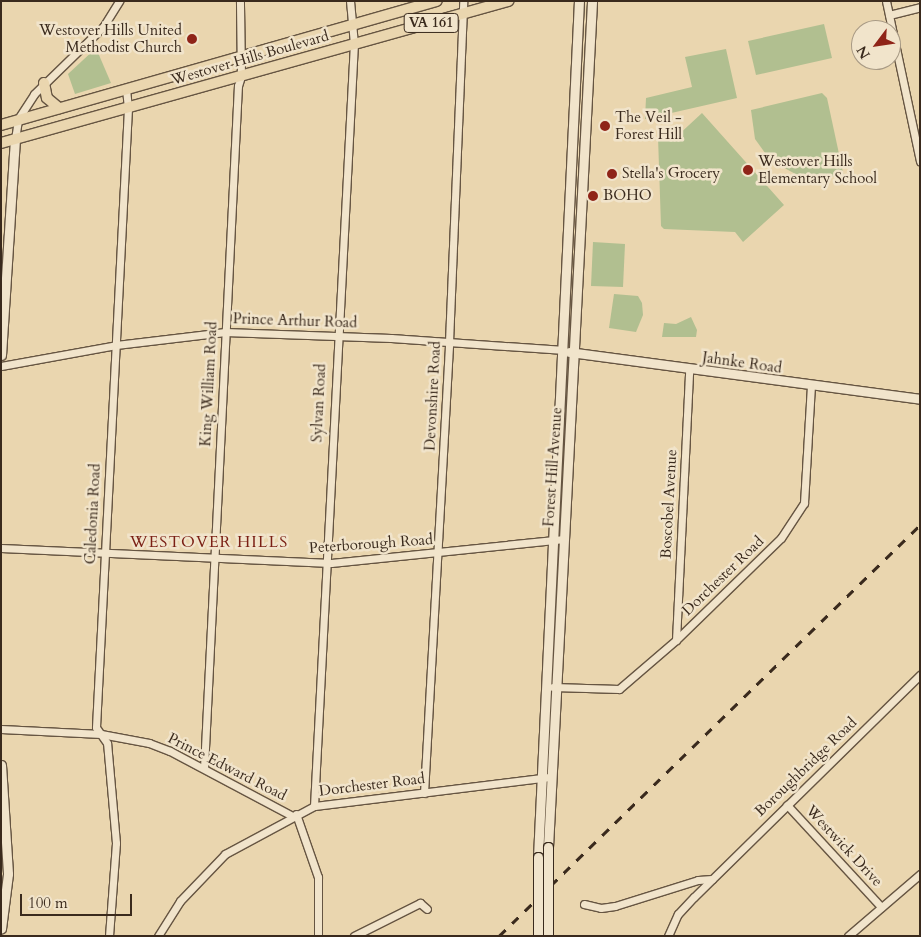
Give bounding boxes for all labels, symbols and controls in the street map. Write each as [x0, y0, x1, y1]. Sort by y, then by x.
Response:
road number: VA 161 [404, 12, 458, 34]
north arrow [851, 20, 901, 70]
place label: Westover Hills United Methodist Church [39, 21, 182, 56]
street label: Westover Hills Boulevard [169, 27, 331, 89]
marker: Westover Hills United Methodist Church [186, 33, 198, 45]
text: N [852, 42, 875, 63]
place label: The Veil - Forest Hill [615, 108, 682, 143]
marker: The Veil - Forest Hill [599, 120, 611, 132]
place label: Westover Hills Elementary School [758, 152, 877, 187]
marker: Westover Hills Elementary School [742, 164, 754, 176]
place label: Stella's Grocery [622, 165, 720, 183]
marker: Stella's Grocery [606, 168, 618, 180]
place label: BOHO [603, 187, 652, 205]
marker: BOHO [587, 190, 599, 202]
street label: Prince Arthur Road [232, 310, 358, 332]
street label: King William Road [197, 321, 221, 447]
street label: Devonshire Road [421, 341, 445, 451]
street label: Jahnke Road [701, 349, 783, 377]
street label: Sylvan Road [308, 363, 330, 443]
street label: Forest Hill Avenue [540, 407, 566, 527]
street label: Boscobel Avenue [657, 449, 681, 559]
street label: Caledonia Road [81, 463, 105, 565]
street label: Peterborough Road [308, 531, 434, 557]
district label: WESTOVER HILLS [128, 532, 290, 552]
street label: Dorchester Road [678, 532, 768, 620]
street label: Boroughbridge Road [751, 714, 861, 820]
street label: Prince Edward Road [165, 729, 289, 805]
street label: Dorchester Road [318, 770, 426, 800]
street label: Westwick Drive [802, 802, 886, 890]
scale bar [22, 884, 135, 916]
text: 100 m [28, 893, 68, 913]

